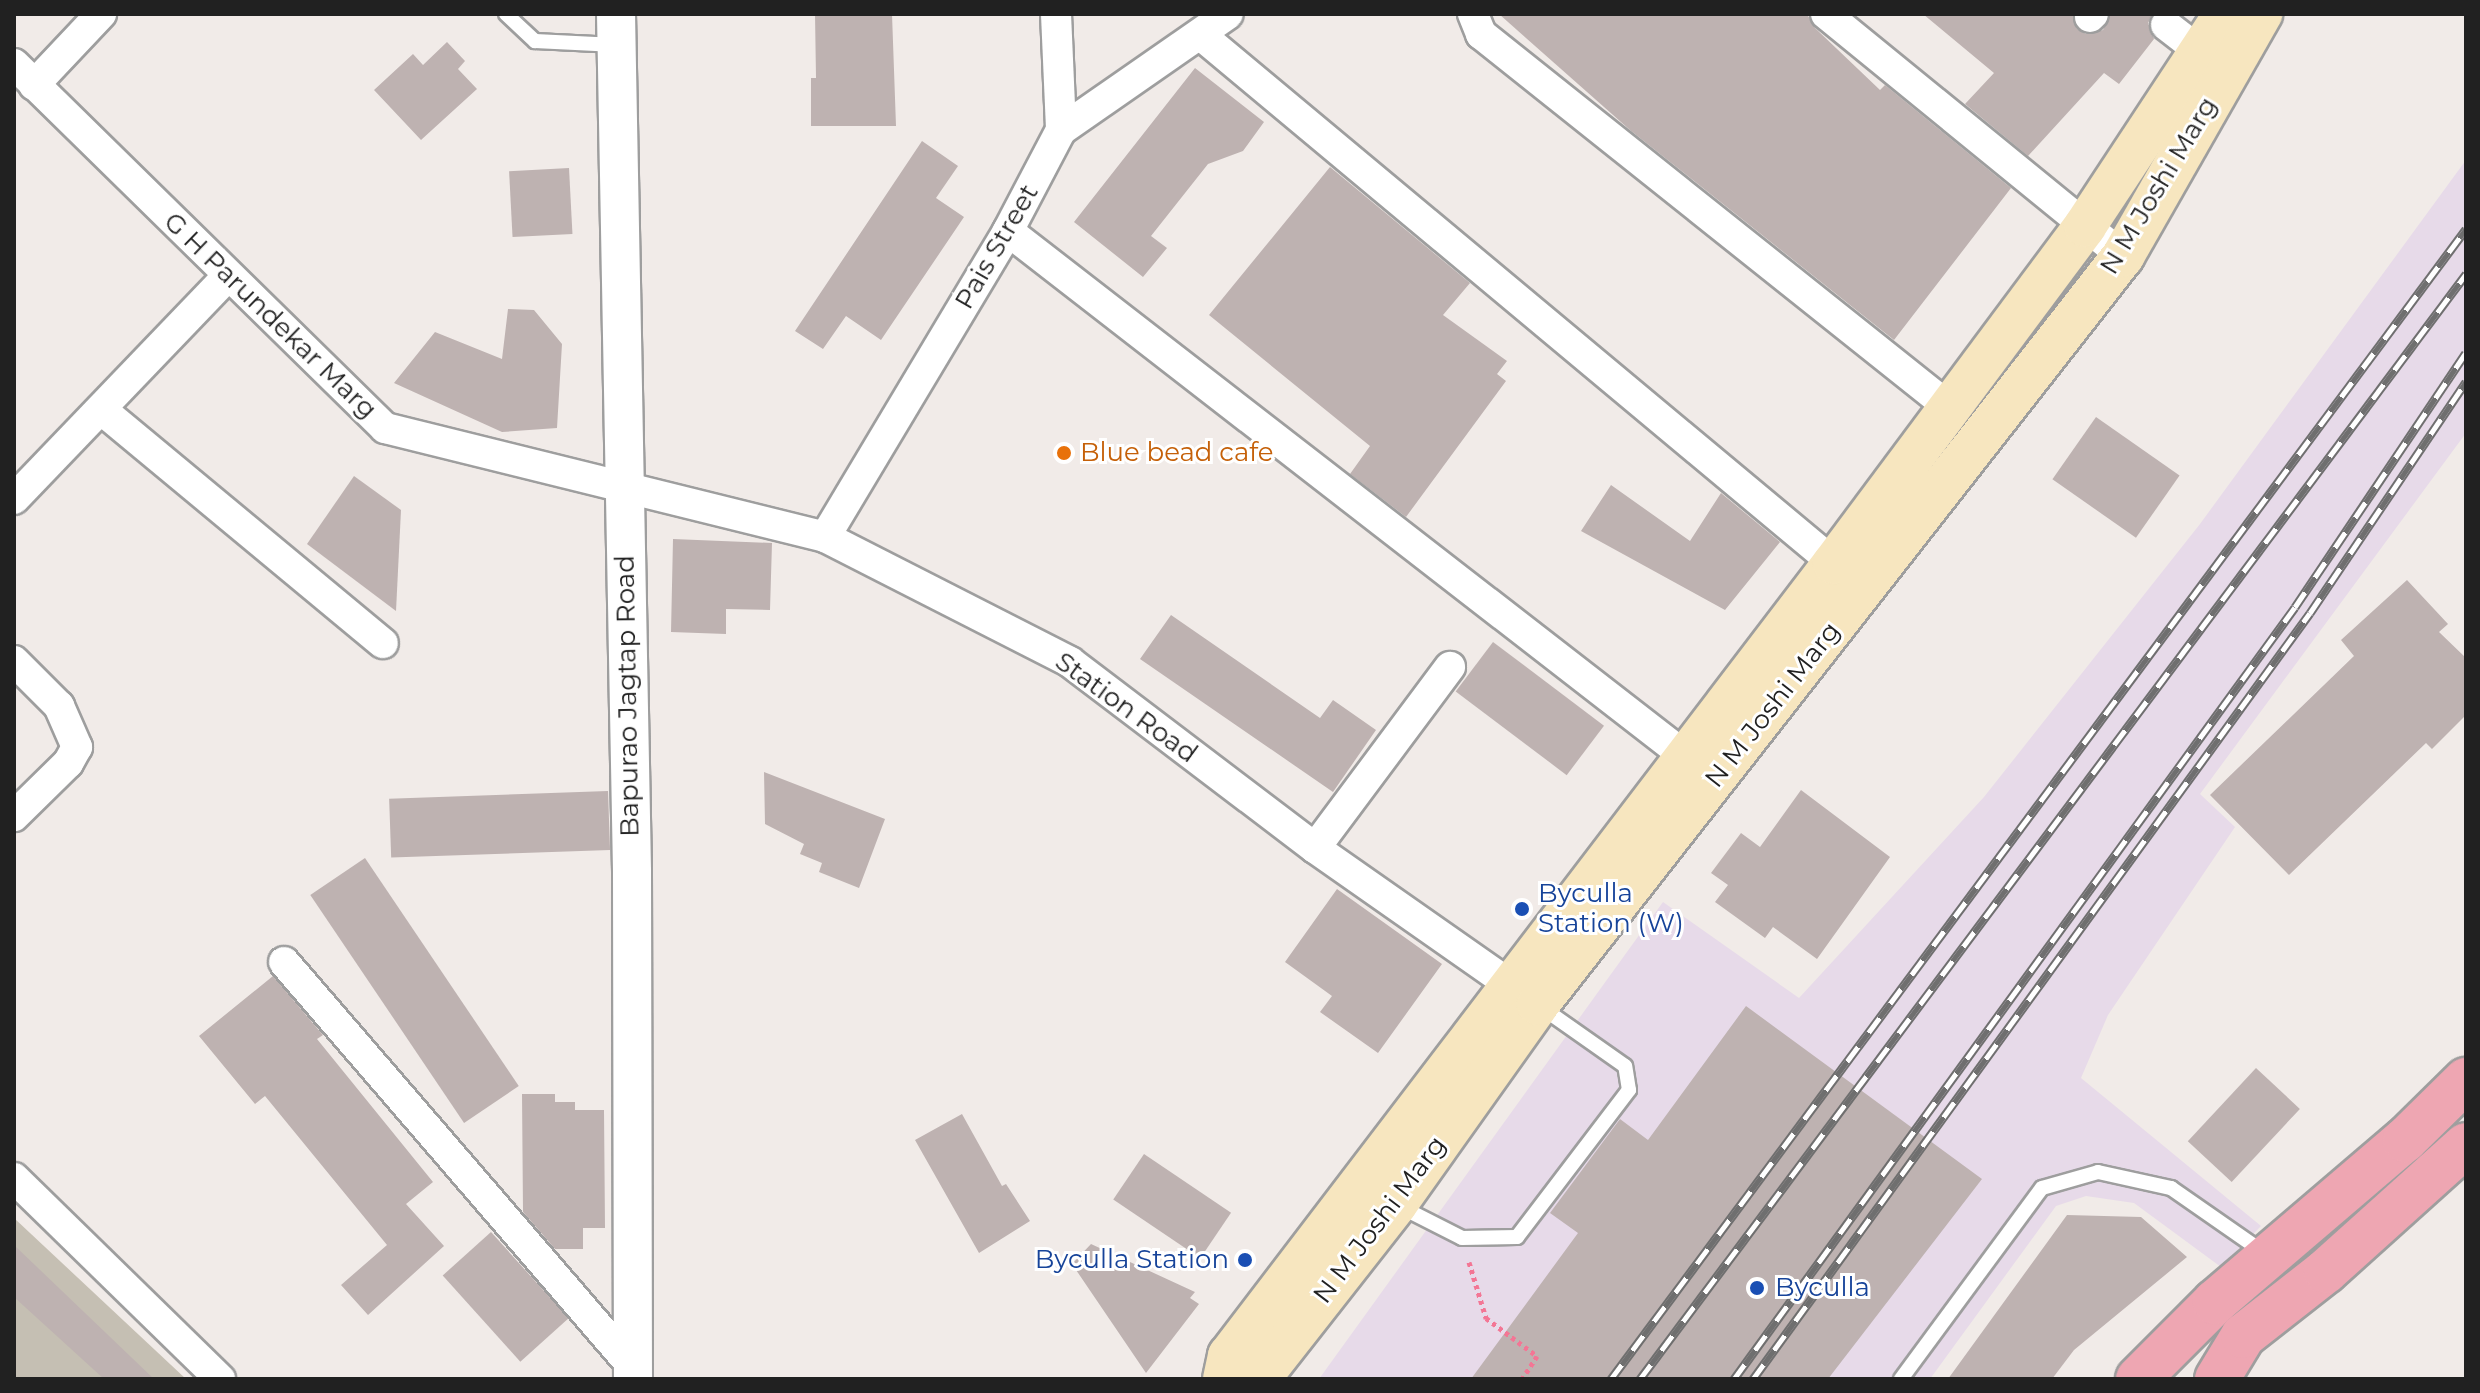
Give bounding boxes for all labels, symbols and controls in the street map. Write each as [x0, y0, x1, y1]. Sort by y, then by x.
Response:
street label: N M Joshi Marg [2094, 92, 2224, 280]
street label: Pais Street [949, 179, 1045, 315]
street label: G H Parundekar Marg [157, 206, 383, 426]
place label: Blue bead cafe [1080, 437, 1274, 469]
marker: Blue bead cafe [1055, 444, 1073, 462]
street label: Bapurao Jagtap Road [610, 555, 646, 837]
street label: N M Joshi Marg [1699, 616, 1847, 794]
street label: Station Road [1049, 646, 1203, 770]
place label: Byculla Station (W) [1538, 878, 1684, 940]
marker: Byculla Station (W) [1513, 900, 1531, 918]
street label: N M Joshi Marg [1307, 1130, 1453, 1310]
place label: Byculla Station [1035, 1244, 1229, 1276]
marker: Byculla Station [1236, 1251, 1254, 1269]
place label: Byculla [1775, 1272, 1870, 1304]
marker: Byculla [1746, 1277, 1768, 1299]

